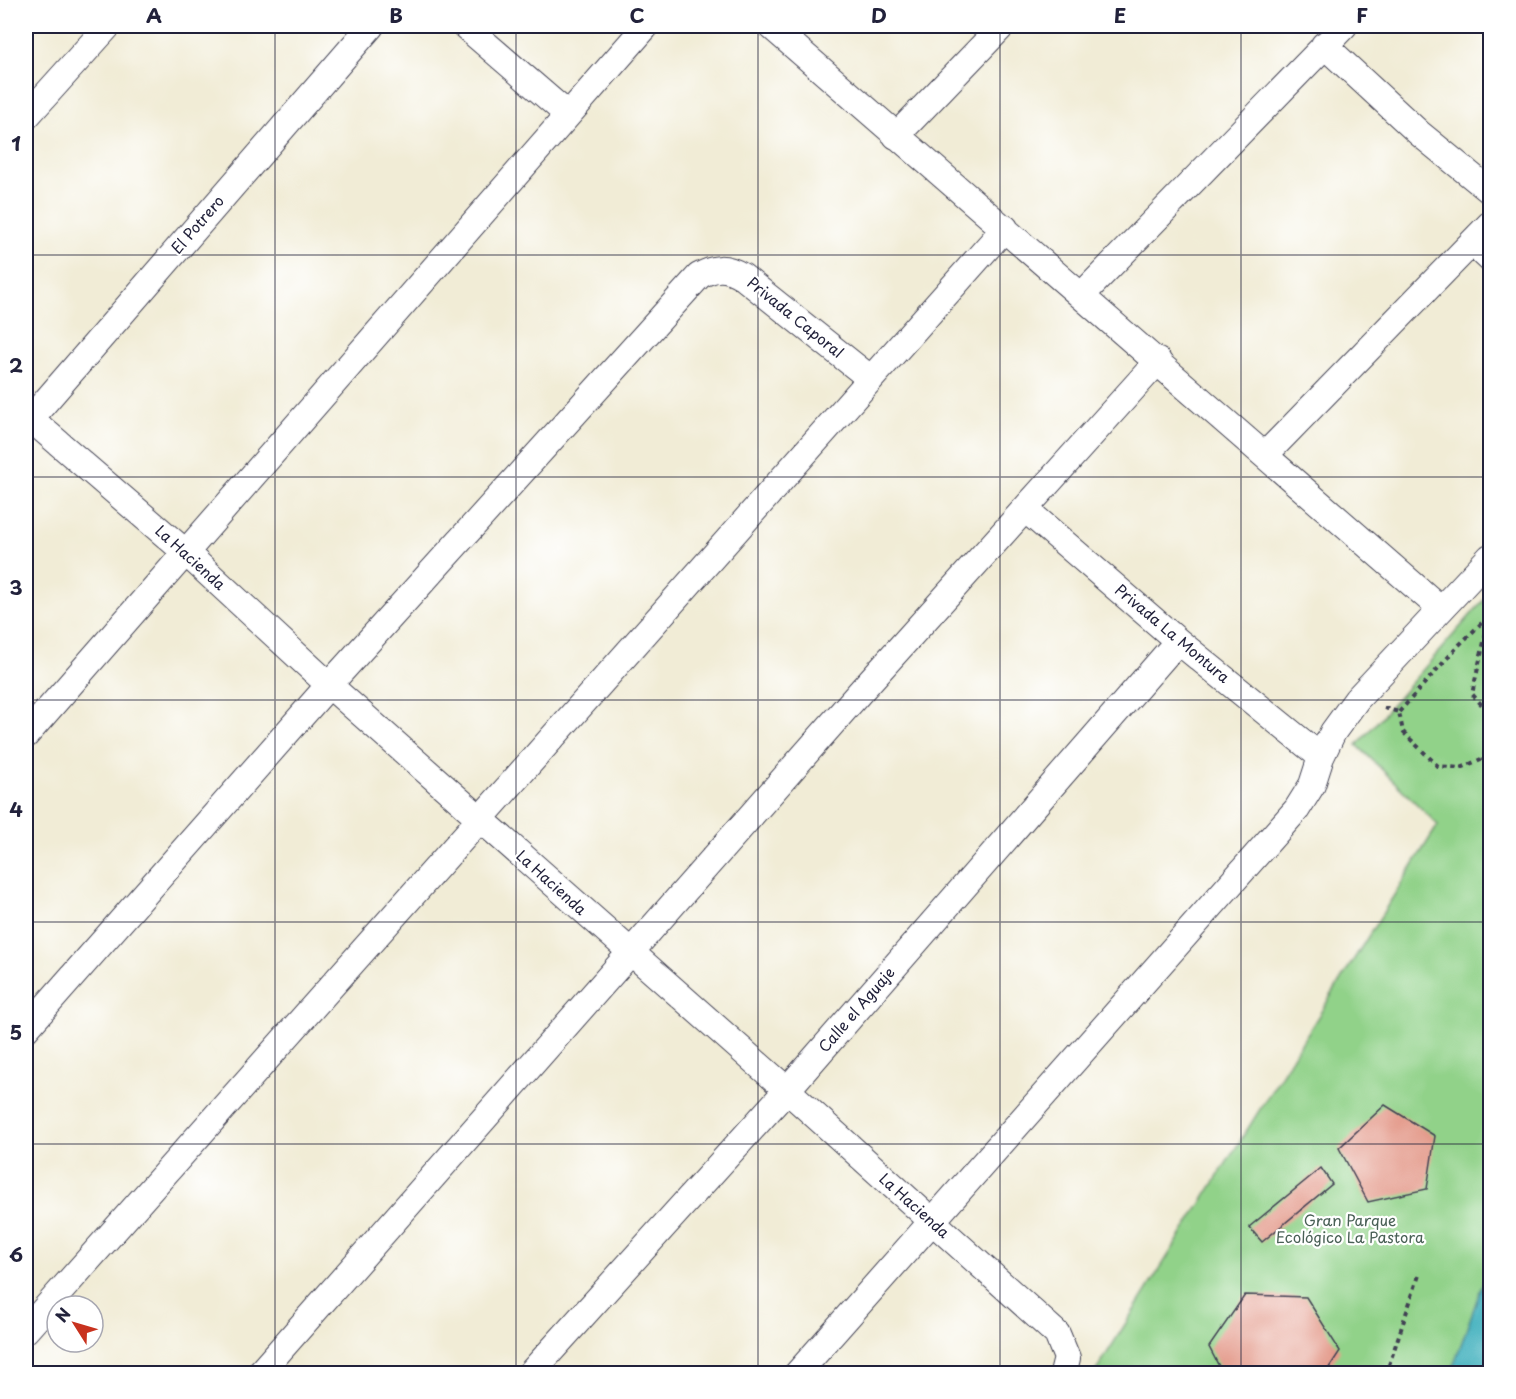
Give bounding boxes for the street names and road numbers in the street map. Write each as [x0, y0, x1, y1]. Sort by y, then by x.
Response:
street label: El Potrero [165, 190, 229, 258]
street label: Privada Caporal [743, 271, 849, 363]
street label: La Hacienda [151, 519, 232, 595]
street label: Privada La Montura [1111, 578, 1236, 688]
street label: La Hacienda [512, 844, 593, 920]
street label: Calle el Aguaje [812, 961, 900, 1057]
street label: La Hacienda [875, 1167, 956, 1243]

